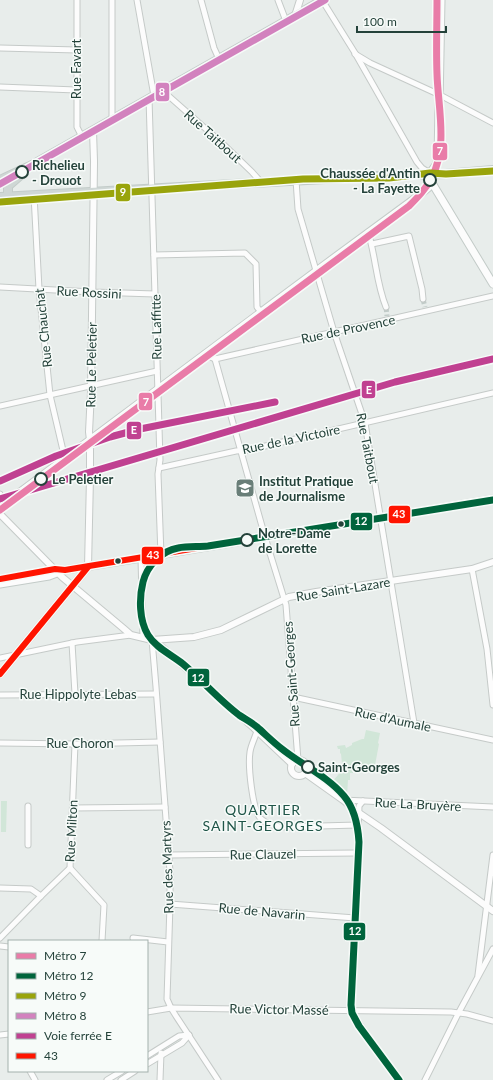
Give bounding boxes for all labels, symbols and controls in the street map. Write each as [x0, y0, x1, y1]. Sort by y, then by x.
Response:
scale bar [357, 8, 446, 34]
text: 100 m [363, 14, 397, 29]
street label: Rue Favart [68, 38, 84, 99]
line badge: 8 [155, 82, 170, 102]
text: 8 [159, 85, 165, 98]
street label: Rue Taitbout [181, 106, 245, 166]
line badge: 7 [432, 142, 448, 161]
text: 7 [437, 144, 443, 157]
place label: Richelieu - Drouot [32, 157, 85, 188]
marker: Richelieu - Drouot [15, 165, 29, 179]
place label: Chaussée d'Antin - La Fayette [320, 165, 420, 196]
marker: Chaussée d'Antin - La Fayette [423, 173, 437, 187]
line badge: 9 [115, 183, 131, 202]
text: 9 [120, 185, 126, 198]
street label: Rue Rossini [56, 282, 122, 302]
street label: Rue Chauchat [31, 287, 55, 368]
street label: Rue Laffitte [147, 294, 165, 360]
street label: Rue de Provence [300, 311, 397, 347]
street label: Rue Le Peletier [82, 322, 100, 408]
line badge: E [361, 380, 376, 399]
text: E [366, 383, 372, 396]
line badge: 7 [138, 392, 153, 411]
text: 7 [143, 395, 149, 408]
street label: Rue Taitbout [353, 411, 383, 485]
line badge: E [126, 421, 142, 440]
street label: Rue de la Victoire [241, 421, 342, 457]
text: E [131, 423, 137, 436]
place label: Le Peletier [52, 471, 114, 487]
marker: Le Peletier [34, 472, 48, 486]
place label: Institut Pratique de Journalisme [259, 473, 354, 504]
school or university icon: Institut Pratique de Journalisme [234, 477, 256, 499]
line badge: 43 [388, 505, 411, 524]
text: 43 [393, 507, 405, 520]
line badge: 12 [350, 512, 373, 531]
text: 12 [355, 514, 367, 527]
unlabelled marker [336, 519, 346, 529]
place label: Notre-Dame de Lorette [258, 525, 331, 556]
marker: Notre-Dame de Lorette [240, 533, 254, 547]
line badge: 43 [141, 546, 164, 565]
text: 43 [147, 548, 159, 561]
unlabelled marker [113, 556, 123, 566]
street label: Rue Saint-Lazare [295, 574, 391, 604]
street label: Rue Saint-Georges [279, 620, 303, 727]
line badge: 12 [187, 668, 210, 687]
text: 12 [192, 671, 204, 684]
street label: Rue Hippolyte Lebas [19, 686, 137, 702]
street label: Rue d'Aumale [353, 703, 433, 735]
street label: Rue Choron [46, 735, 114, 751]
place label: Saint-Georges [318, 759, 400, 775]
marker: Saint-Georges [301, 760, 315, 774]
street label: Rue La Bruyère [374, 794, 462, 814]
street label: Rue Milton [61, 799, 81, 863]
district label: QUARTIER SAINT-GEORGES [203, 801, 324, 834]
street label: Rue des Martyrs [157, 820, 177, 914]
street label: Rue Clauzel [230, 845, 296, 863]
street label: Rue de Navarin [218, 899, 306, 923]
line badge: 12 [343, 922, 366, 941]
text: 12 [349, 924, 361, 937]
legend [8, 940, 148, 1072]
text: Métro 7 [44, 948, 87, 963]
text: Métro 12 [44, 968, 94, 983]
text: Métro 9 [44, 988, 87, 1003]
street label: Rue Victor Massé [229, 1000, 329, 1018]
text: Métro 8 [44, 1008, 87, 1023]
text: Voie ferrée E [44, 1028, 112, 1043]
text: 43 [44, 1048, 58, 1063]

